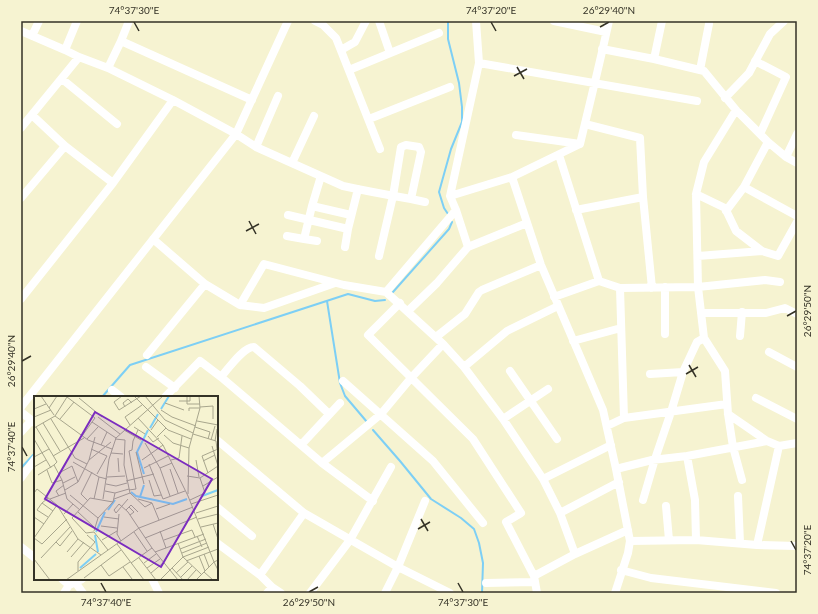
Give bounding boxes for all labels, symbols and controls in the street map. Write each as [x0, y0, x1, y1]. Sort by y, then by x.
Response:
text: 74°37'30"E [109, 4, 159, 16]
text: 74°37'20"E [466, 4, 516, 16]
text: 26°29'40"N [583, 4, 635, 16]
text: 26°29'50"N [801, 285, 813, 337]
text: 26°29'40"N [5, 335, 17, 387]
inset map [34, 396, 218, 580]
text: 74°37'40"E [5, 422, 17, 472]
text: 74°37'20"E [801, 525, 813, 575]
text: 74°37'40"E [81, 596, 131, 608]
text: 26°29'50"N [283, 596, 335, 608]
text: 74°37'30"E [438, 596, 488, 608]

